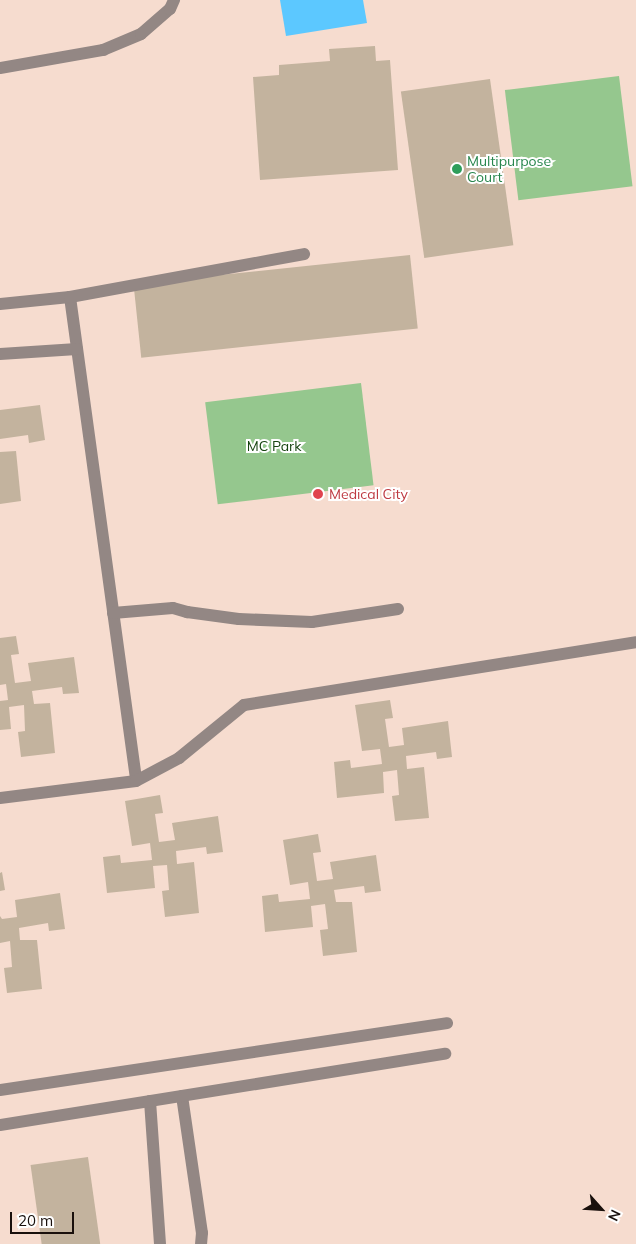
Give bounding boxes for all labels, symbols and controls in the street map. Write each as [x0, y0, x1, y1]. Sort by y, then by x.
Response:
place label: Multipurpose Court [467, 153, 551, 186]
marker: Multipurpose Court [451, 163, 463, 175]
park label: MC Park [247, 438, 301, 454]
place label: Medical City [329, 486, 408, 502]
marker: Medical City [311, 487, 325, 501]
north arrow [576, 1184, 626, 1234]
scale bar [12, 1202, 76, 1234]
text: N [604, 1207, 625, 1224]
text: 20 m [18, 1211, 53, 1230]

